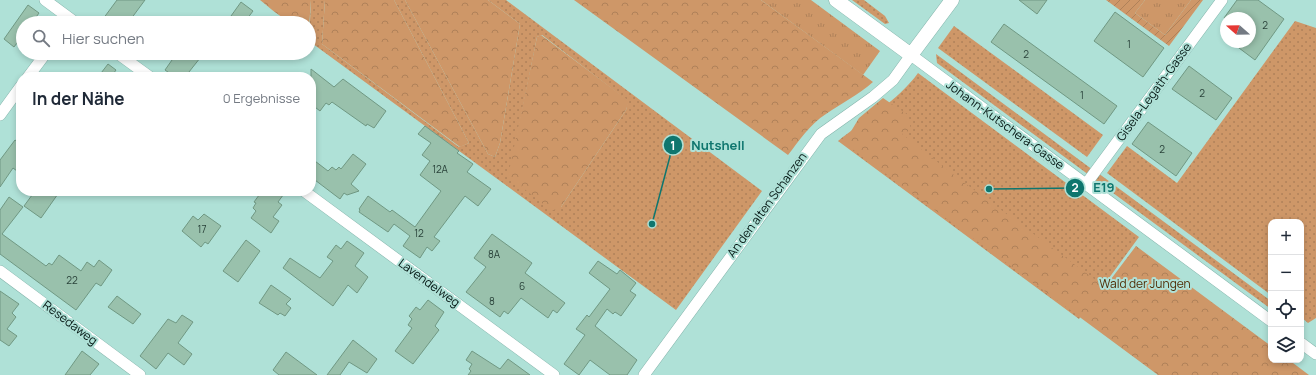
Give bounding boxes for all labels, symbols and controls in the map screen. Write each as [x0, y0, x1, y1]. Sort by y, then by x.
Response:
north arrow [1220, 12, 1256, 48]
search box [16, 16, 316, 60]
house number: 2 [1262, 18, 1268, 32]
icon: search [30, 27, 52, 49]
text: Hier suchen [62, 28, 144, 49]
house number: 1 [1127, 37, 1131, 51]
street label: Gisela-Legath-Gasse [1112, 39, 1195, 144]
house number: 2 [1023, 47, 1029, 61]
street label: Johann-Kutschera-Gasse [943, 76, 1068, 173]
house number: 2 [1199, 86, 1205, 100]
text: In der Nähe [32, 87, 125, 110]
house number: 1 [1080, 88, 1084, 102]
text: 0 Ergebnisse [223, 89, 300, 107]
callout: Nutshell [663, 133, 752, 158]
text: Nutshell [691, 136, 745, 154]
text: 1 [670, 137, 676, 154]
house number: 2 [1159, 142, 1165, 156]
street label: An den alten Schanzen [723, 149, 810, 261]
house number: 12A [432, 162, 449, 176]
callout: E19 [1065, 175, 1123, 200]
text: E19 [1093, 178, 1115, 196]
text: 2 [1071, 179, 1079, 196]
map controls [1268, 219, 1304, 363]
button: + [1268, 219, 1304, 255]
house number: 17 [198, 222, 206, 236]
house number: 12 [414, 226, 424, 240]
house number: 8A [488, 247, 501, 261]
street label: Lavendelweg [395, 254, 464, 311]
button: − [1268, 255, 1304, 291]
house number: 22 [66, 273, 78, 287]
park label: Wald der Jungen [1099, 275, 1191, 292]
house number: 6 [519, 279, 525, 293]
button: locate [1268, 291, 1304, 327]
house number: 8 [489, 294, 495, 308]
street label: Resedaweg [39, 296, 101, 349]
button: layers [1268, 327, 1304, 363]

